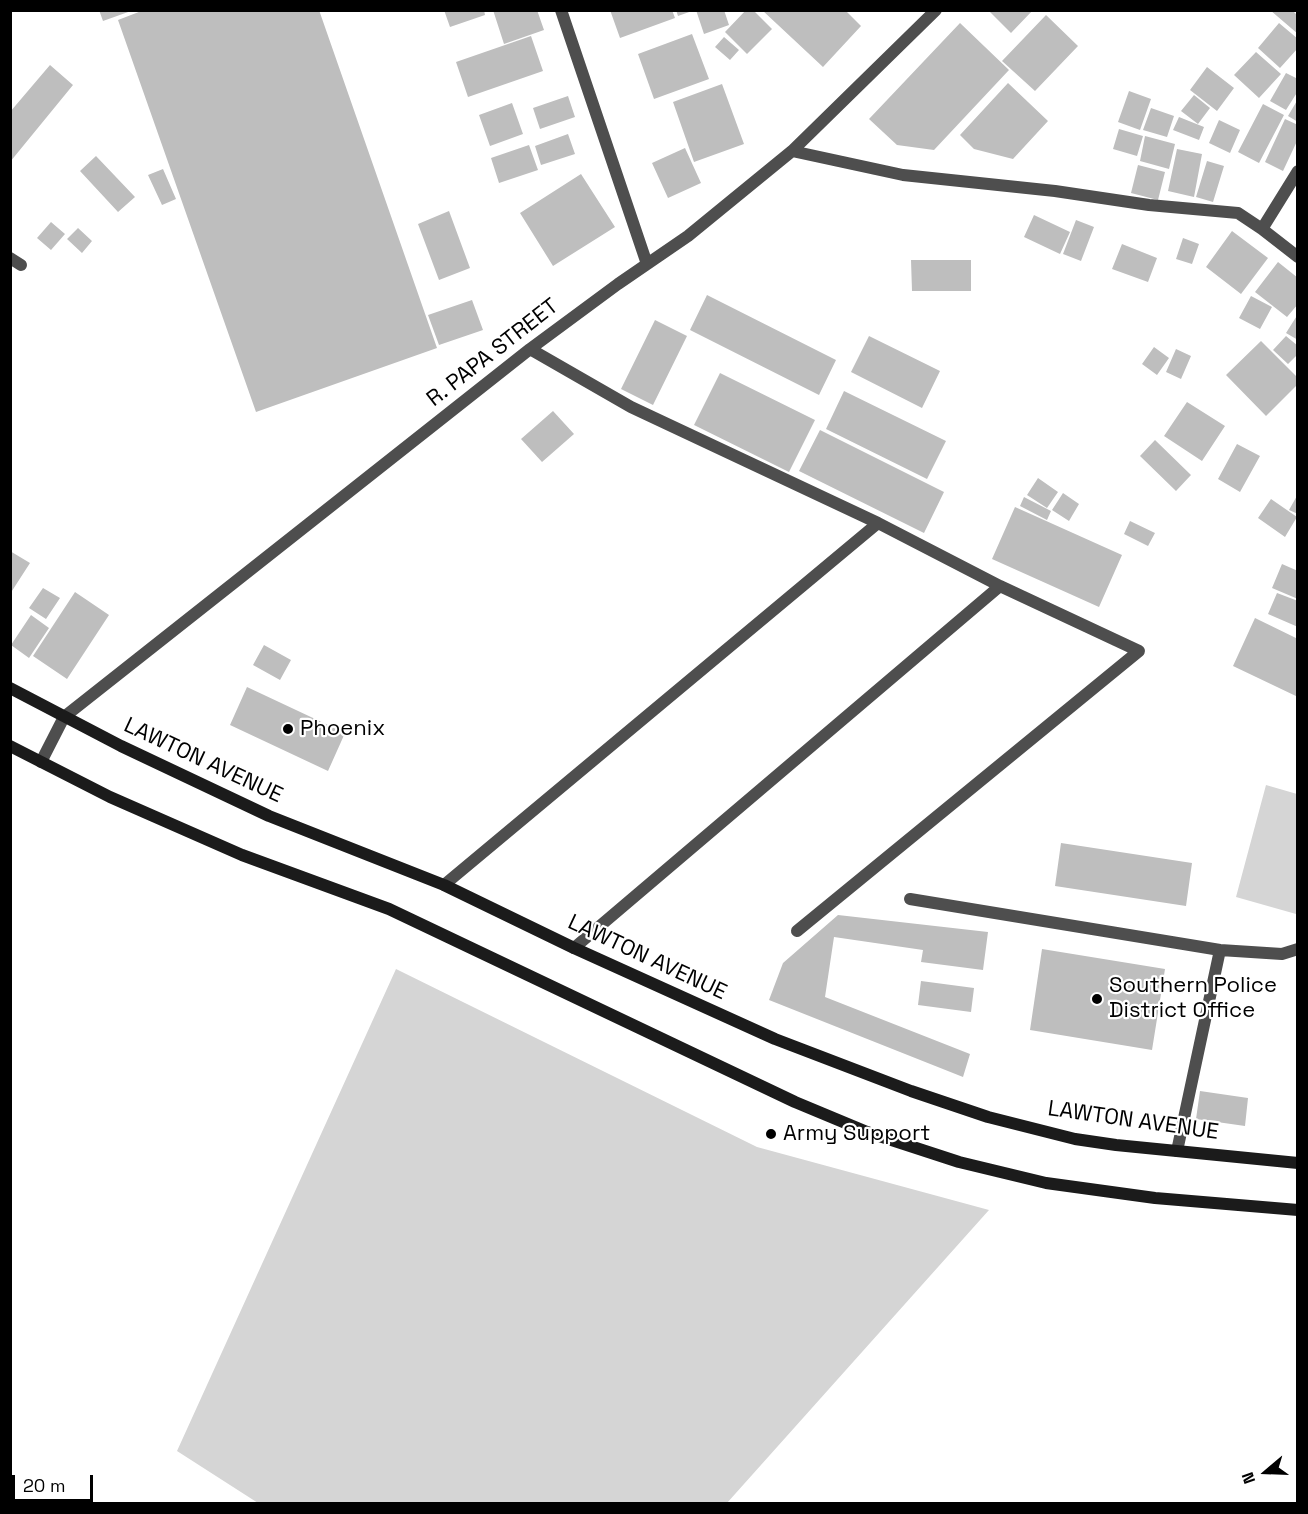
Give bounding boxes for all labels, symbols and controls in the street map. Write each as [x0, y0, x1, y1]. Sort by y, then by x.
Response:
street label: R. PAPA STREET [422, 293, 564, 413]
street label: LAWTON AVENUE [119, 713, 287, 809]
place label: Phoenix [300, 716, 385, 742]
marker: Phoenix [281, 722, 295, 736]
street label: LAWTON AVENUE [563, 910, 731, 1006]
place label: Southern Police District Office [1109, 973, 1277, 1024]
marker: Southern Police District Office [1090, 992, 1104, 1006]
street label: LAWTON AVENUE [1046, 1096, 1220, 1146]
place label: Army Support [783, 1121, 930, 1147]
marker: Army Support [764, 1127, 778, 1141]
north arrow [1236, 1442, 1296, 1502]
scale bar [15, 1463, 96, 1501]
text: N [1237, 1470, 1260, 1487]
text: 20 m [23, 1474, 66, 1497]

